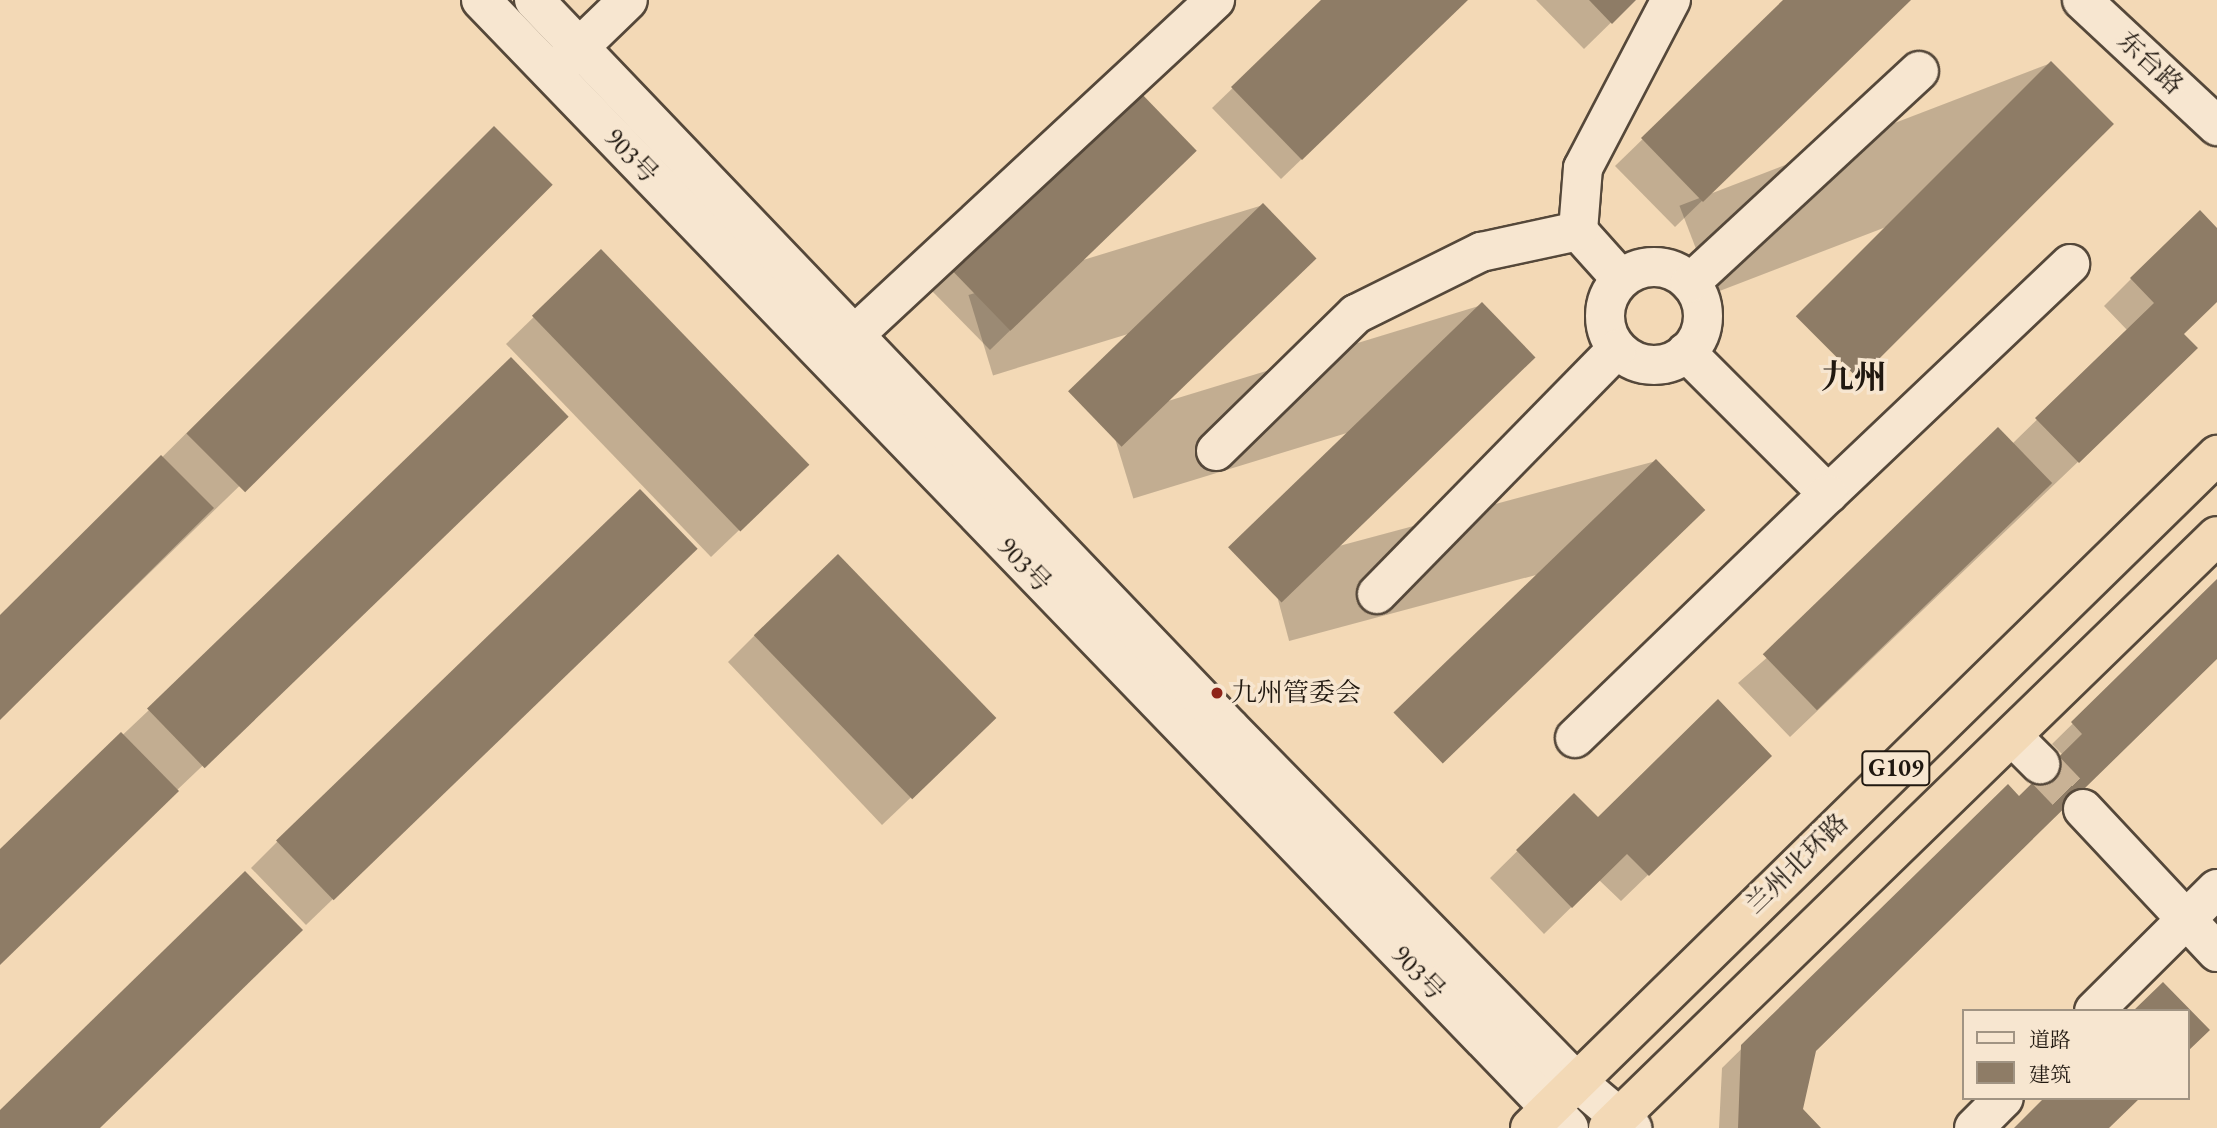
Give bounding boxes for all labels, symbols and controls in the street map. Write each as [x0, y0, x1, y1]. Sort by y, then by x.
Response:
street label: 东台路 [2111, 25, 2189, 101]
street label: 903号 [598, 122, 664, 190]
district label: 九州 [1821, 357, 1887, 397]
street label: 903号 [991, 531, 1057, 599]
place label: 九州管委会 [1231, 677, 1361, 709]
marker: 九州管委会 [1209, 685, 1225, 701]
road number: G109 [1861, 748, 1931, 788]
street label: 兰州北环路 [1739, 808, 1855, 920]
street label: 903号 [1385, 939, 1451, 1007]
legend [1962, 1009, 2189, 1100]
text: 道路 [2029, 1026, 2071, 1053]
text: 建筑 [2029, 1061, 2071, 1088]

